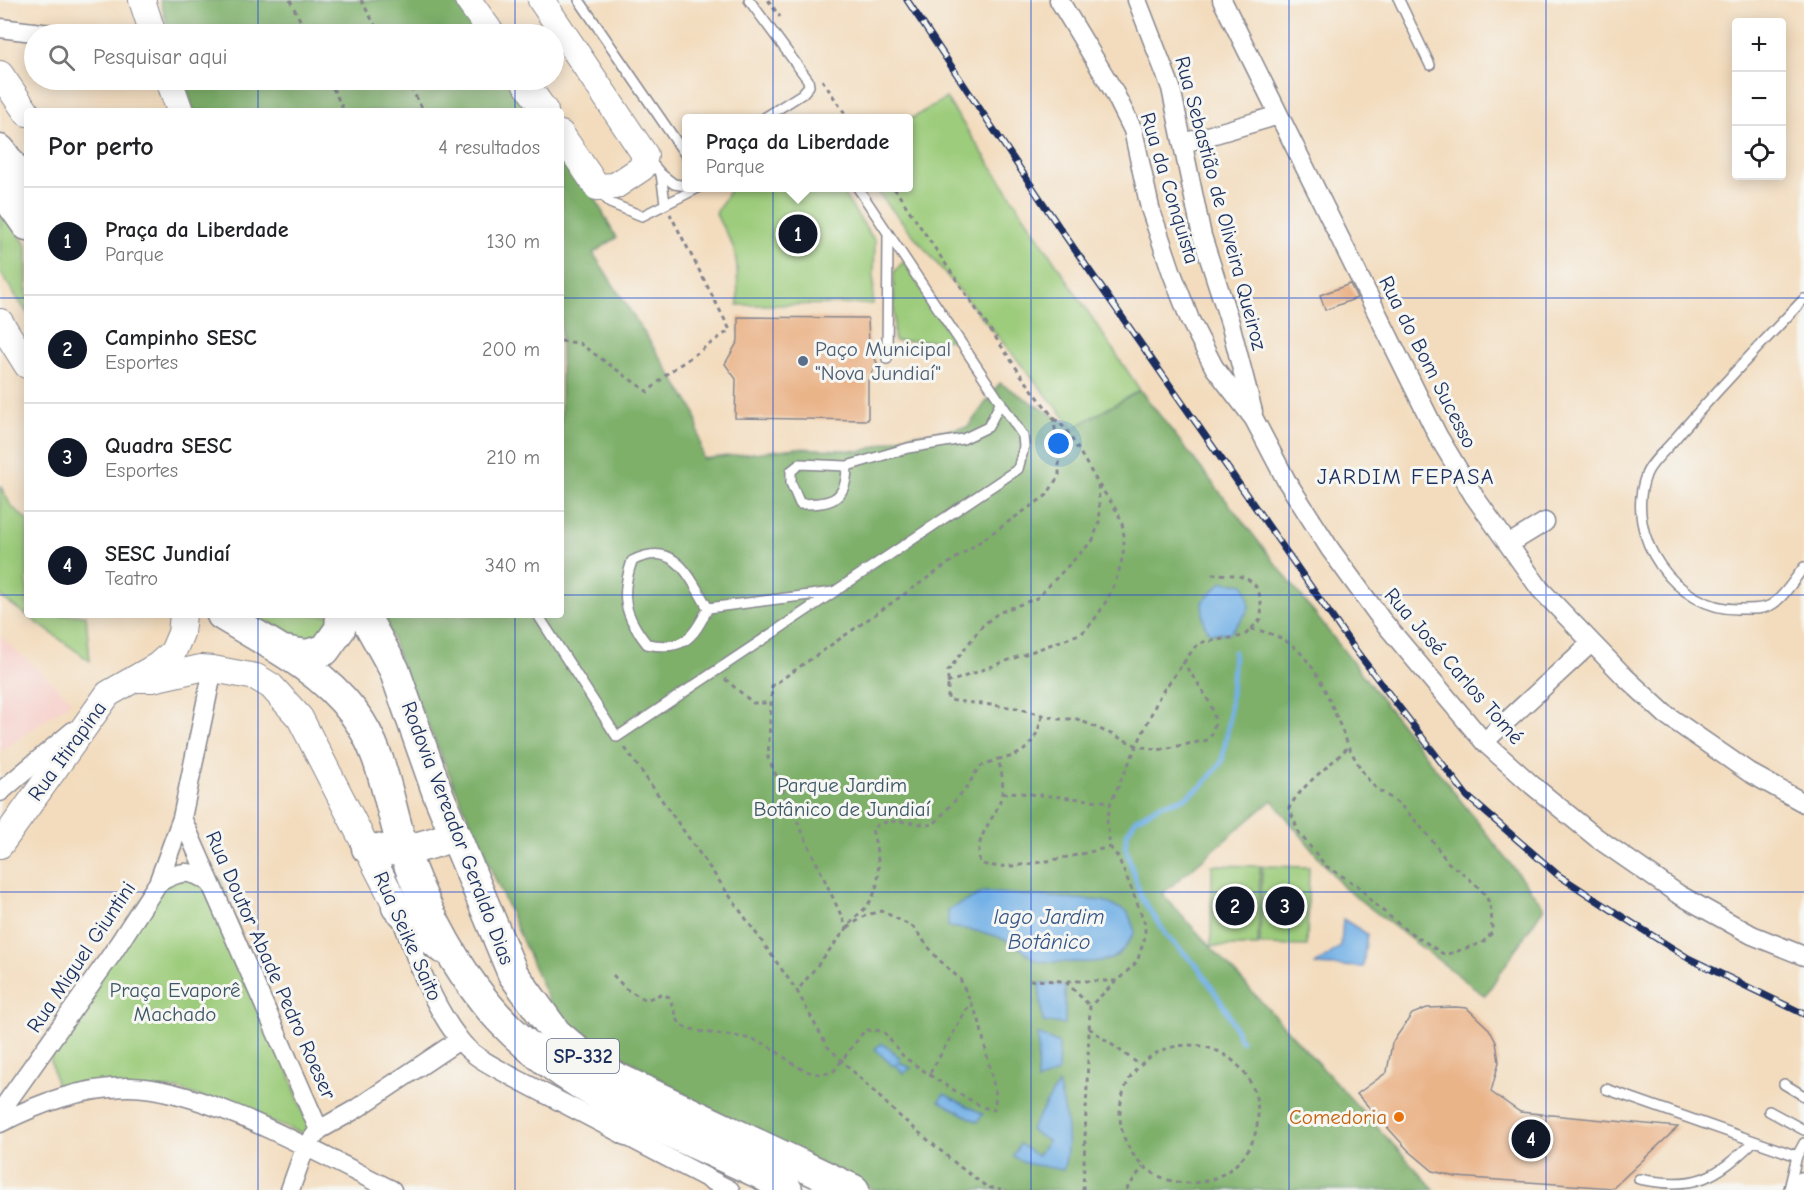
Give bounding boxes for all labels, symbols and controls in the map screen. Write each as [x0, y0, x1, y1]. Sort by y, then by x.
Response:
map controls [1732, 18, 1786, 180]
button: + [1732, 18, 1786, 72]
search box [24, 24, 564, 90]
icon: search [45, 41, 78, 74]
text: Pesquisar aqui [93, 44, 228, 70]
street label: Rua Sebastião de Oliveira Queiroz [1170, 53, 1272, 353]
button: − [1732, 72, 1786, 126]
street label: Rua da Conquista [1136, 109, 1204, 267]
popup [682, 114, 913, 192]
button: locate [1732, 126, 1786, 180]
text: Praça da Liberdade [706, 129, 889, 155]
text: Por perto [48, 132, 154, 162]
text: 4 resultados [438, 136, 540, 159]
text: Parque [706, 155, 765, 178]
pin: 1 [778, 212, 818, 256]
text: Praça da Liberdade [105, 217, 289, 243]
text: 1 [64, 230, 71, 253]
text: 130 m [487, 230, 540, 253]
text: Parque [105, 243, 164, 266]
street label: Rua do Bom Sucesso [1374, 272, 1482, 452]
text: Campinho SESC [105, 325, 257, 351]
place label: Paço Municipal "Nova Jundiaí" [815, 337, 951, 385]
text: 2 [63, 338, 72, 361]
text: 200 m [482, 338, 540, 361]
text: Esportes [105, 351, 178, 374]
marker: Paço Municipal "Nova Jundiaí" [796, 354, 810, 368]
your location [1044, 429, 1073, 458]
text: Quadra SESC [105, 433, 232, 459]
text: 3 [63, 446, 72, 469]
text: 210 m [486, 446, 540, 469]
text: Esportes [105, 459, 178, 482]
district label: JARDIM FEPASA [1317, 464, 1495, 490]
text: SESC Jundiaí [105, 541, 230, 567]
text: 4 [63, 554, 72, 577]
text: 340 m [485, 554, 540, 577]
text: Teatro [105, 567, 158, 590]
street label: Rua José Carlos Tomé [1380, 583, 1528, 749]
street label: Rua Itirapina [23, 697, 111, 805]
street label: Rodovia Vereador Geraldo Dias [397, 698, 519, 968]
park label: Parque Jardim Botânico de Jundiaí [754, 773, 931, 821]
street label: Rua Doutor Abade Pedro Roeser [201, 827, 341, 1103]
street label: Rua Seike Saito [369, 868, 447, 1004]
street label: Rua Miguel Giuntini [22, 877, 140, 1037]
pin: 2 [1216, 884, 1254, 928]
pin: 3 [1266, 884, 1304, 928]
water label: lago Jardim Botânico [994, 904, 1104, 955]
park label: Praça Evaporê Machado [110, 978, 240, 1026]
road number: SP-332 [547, 1039, 619, 1073]
place label: Comedoria [1289, 1105, 1387, 1129]
marker: Comedoria [1392, 1110, 1406, 1124]
pin: 4 [1512, 1116, 1550, 1162]

